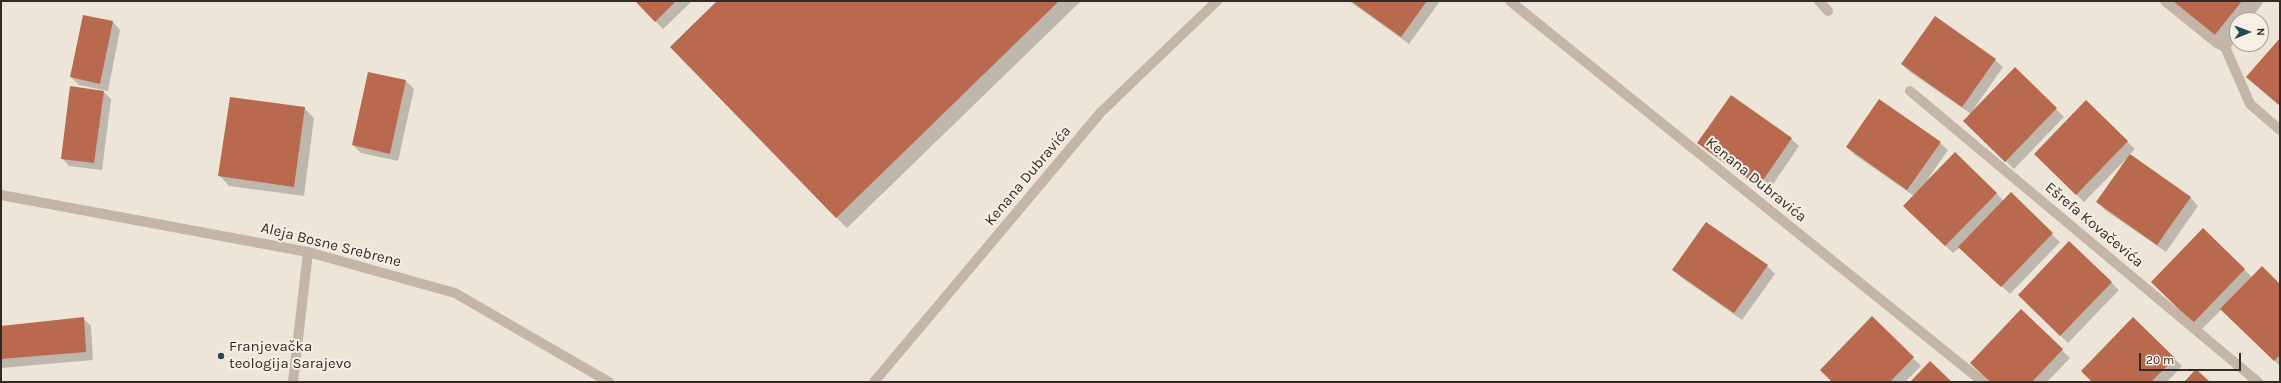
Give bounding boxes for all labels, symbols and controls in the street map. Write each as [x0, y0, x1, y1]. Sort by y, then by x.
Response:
north arrow [2229, 12, 2269, 52]
text: N [2254, 28, 2267, 36]
street label: Kenana Dubravića [981, 123, 1075, 229]
street label: Kenana Dubravića [1702, 134, 1810, 226]
street label: Ešrefa Kovačevića [2041, 179, 2147, 271]
street label: Aleja Bosne Srebrene [259, 219, 403, 271]
place label: Franjevačka teologija Sarajevo [229, 338, 352, 373]
scale bar [2141, 345, 2243, 371]
marker: Franjevačka teologija Sarajevo [216, 351, 226, 361]
text: 20 m [2146, 353, 2174, 367]

